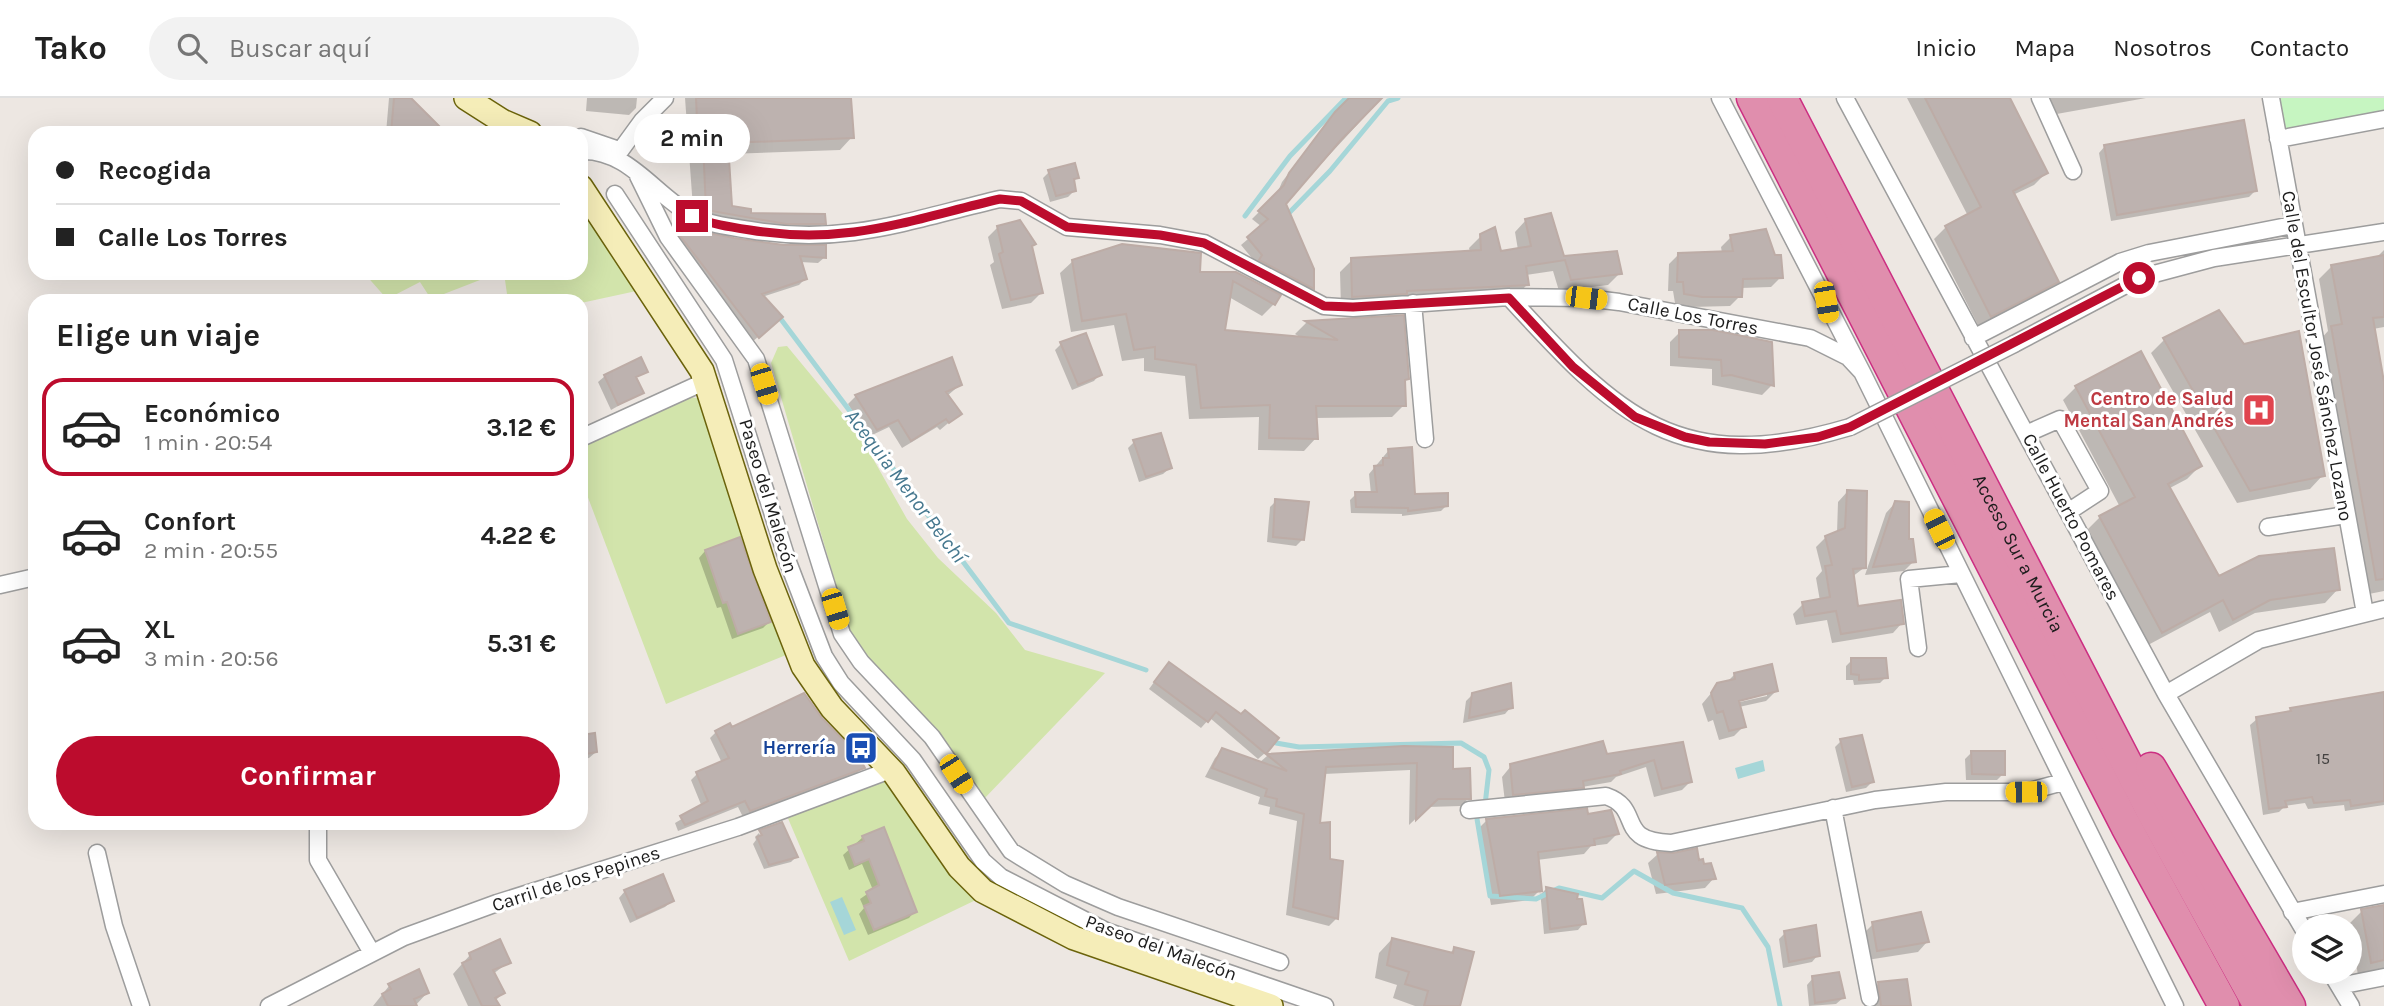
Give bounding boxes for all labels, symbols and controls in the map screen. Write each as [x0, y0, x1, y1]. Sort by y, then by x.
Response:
search box [149, 17, 639, 80]
text: Tako [35, 29, 107, 67]
icon: search [173, 29, 211, 67]
text: Buscar aquí [229, 33, 371, 64]
text: Inicio [1915, 34, 1976, 62]
text: Mapa [2014, 34, 2075, 62]
text: Nosotros [2113, 34, 2212, 62]
text: Contacto [2250, 34, 2349, 62]
callout: 2 min [634, 115, 750, 164]
text: 2 min [660, 125, 724, 152]
text: Recogida [98, 155, 212, 186]
street label: Calle del Escultor José Sánchez Lozano [2277, 189, 2357, 523]
route end [676, 200, 708, 232]
text: Calle Los Torres [98, 222, 288, 253]
route start [2123, 262, 2155, 294]
car [1813, 279, 1840, 325]
car [1564, 285, 1609, 311]
street label: Calle Los Torres [1626, 293, 1760, 339]
text: Elige un viaje [56, 317, 260, 354]
car [748, 361, 781, 407]
place label: Centro de Salud Mental San Andrés [2063, 388, 2234, 432]
hospital icon: Centro de Salud Mental San Andrés [2240, 391, 2278, 429]
icon: car [60, 396, 123, 459]
text: Económico [144, 398, 280, 429]
water label: Acequia Menor Belchí [840, 404, 973, 569]
text: 3.12 € [486, 412, 556, 443]
street label: Paseo del Malecón [734, 416, 802, 576]
text: 1 min · 20:54 [144, 429, 272, 456]
street label: Calle Huerto Pomares [2018, 430, 2124, 604]
street label: Acceso Sur a Murcia [1968, 471, 2068, 636]
icon: car [60, 504, 123, 567]
text: Confort [144, 506, 236, 537]
car [1921, 506, 1958, 552]
text: 4.22 € [480, 520, 556, 551]
text: 2 min · 20:55 [144, 537, 278, 564]
car [819, 586, 852, 632]
icon: car [60, 612, 123, 675]
text: XL [144, 614, 175, 645]
text: 5.31 € [487, 628, 556, 659]
text: 3 min · 20:56 [144, 645, 279, 672]
bus stop icon: Herrería [842, 729, 880, 767]
button: Confirmar [56, 736, 560, 816]
place label: Herrería [763, 737, 836, 759]
house number: 15 [2316, 749, 2330, 768]
car [936, 751, 977, 797]
car [2005, 781, 2048, 803]
street label: Carril de los Pepines [489, 841, 663, 917]
street label: Paseo del Malecón [1082, 910, 1240, 986]
map controls [2292, 914, 2362, 984]
button: layers [2292, 914, 2362, 984]

